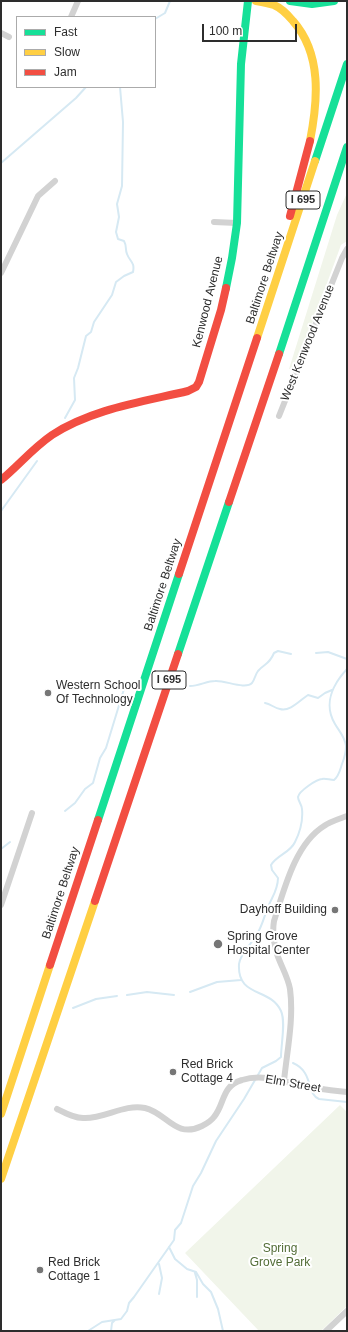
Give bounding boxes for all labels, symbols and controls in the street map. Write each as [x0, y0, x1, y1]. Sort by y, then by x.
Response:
legend [16, 16, 156, 88]
scale bar [204, 16, 299, 42]
text: 100 m [209, 24, 242, 38]
text: Fast [54, 25, 77, 39]
text: Slow [54, 45, 80, 59]
text: Jam [54, 65, 77, 79]
road number: I 695 [286, 191, 320, 209]
street label: Baltimore Beltway [243, 230, 287, 326]
street label: Kenwood Avenue [190, 255, 226, 349]
street label: West Kenwood Avenue [278, 283, 338, 403]
street label: Baltimore Beltway [141, 537, 185, 633]
road number: I 695 [152, 671, 186, 689]
place label: Western School Of Technology [56, 679, 140, 707]
marker: Western School Of Technology [43, 688, 53, 698]
street label: Baltimore Beltway [39, 845, 83, 941]
place label: Dayhoff Building [240, 903, 327, 917]
marker: Dayhoff Building [330, 905, 340, 915]
place label: Spring Grove Hospital Center [227, 930, 310, 958]
marker: Spring Grove Hospital Center [212, 938, 224, 950]
place label: Red Brick Cottage 4 [181, 1058, 233, 1086]
marker: Red Brick Cottage 4 [168, 1067, 178, 1077]
street label: Elm Street [264, 1072, 322, 1096]
park label: Spring Grove Park [250, 1242, 310, 1270]
place label: Red Brick Cottage 1 [48, 1256, 100, 1284]
marker: Red Brick Cottage 1 [35, 1265, 45, 1275]

